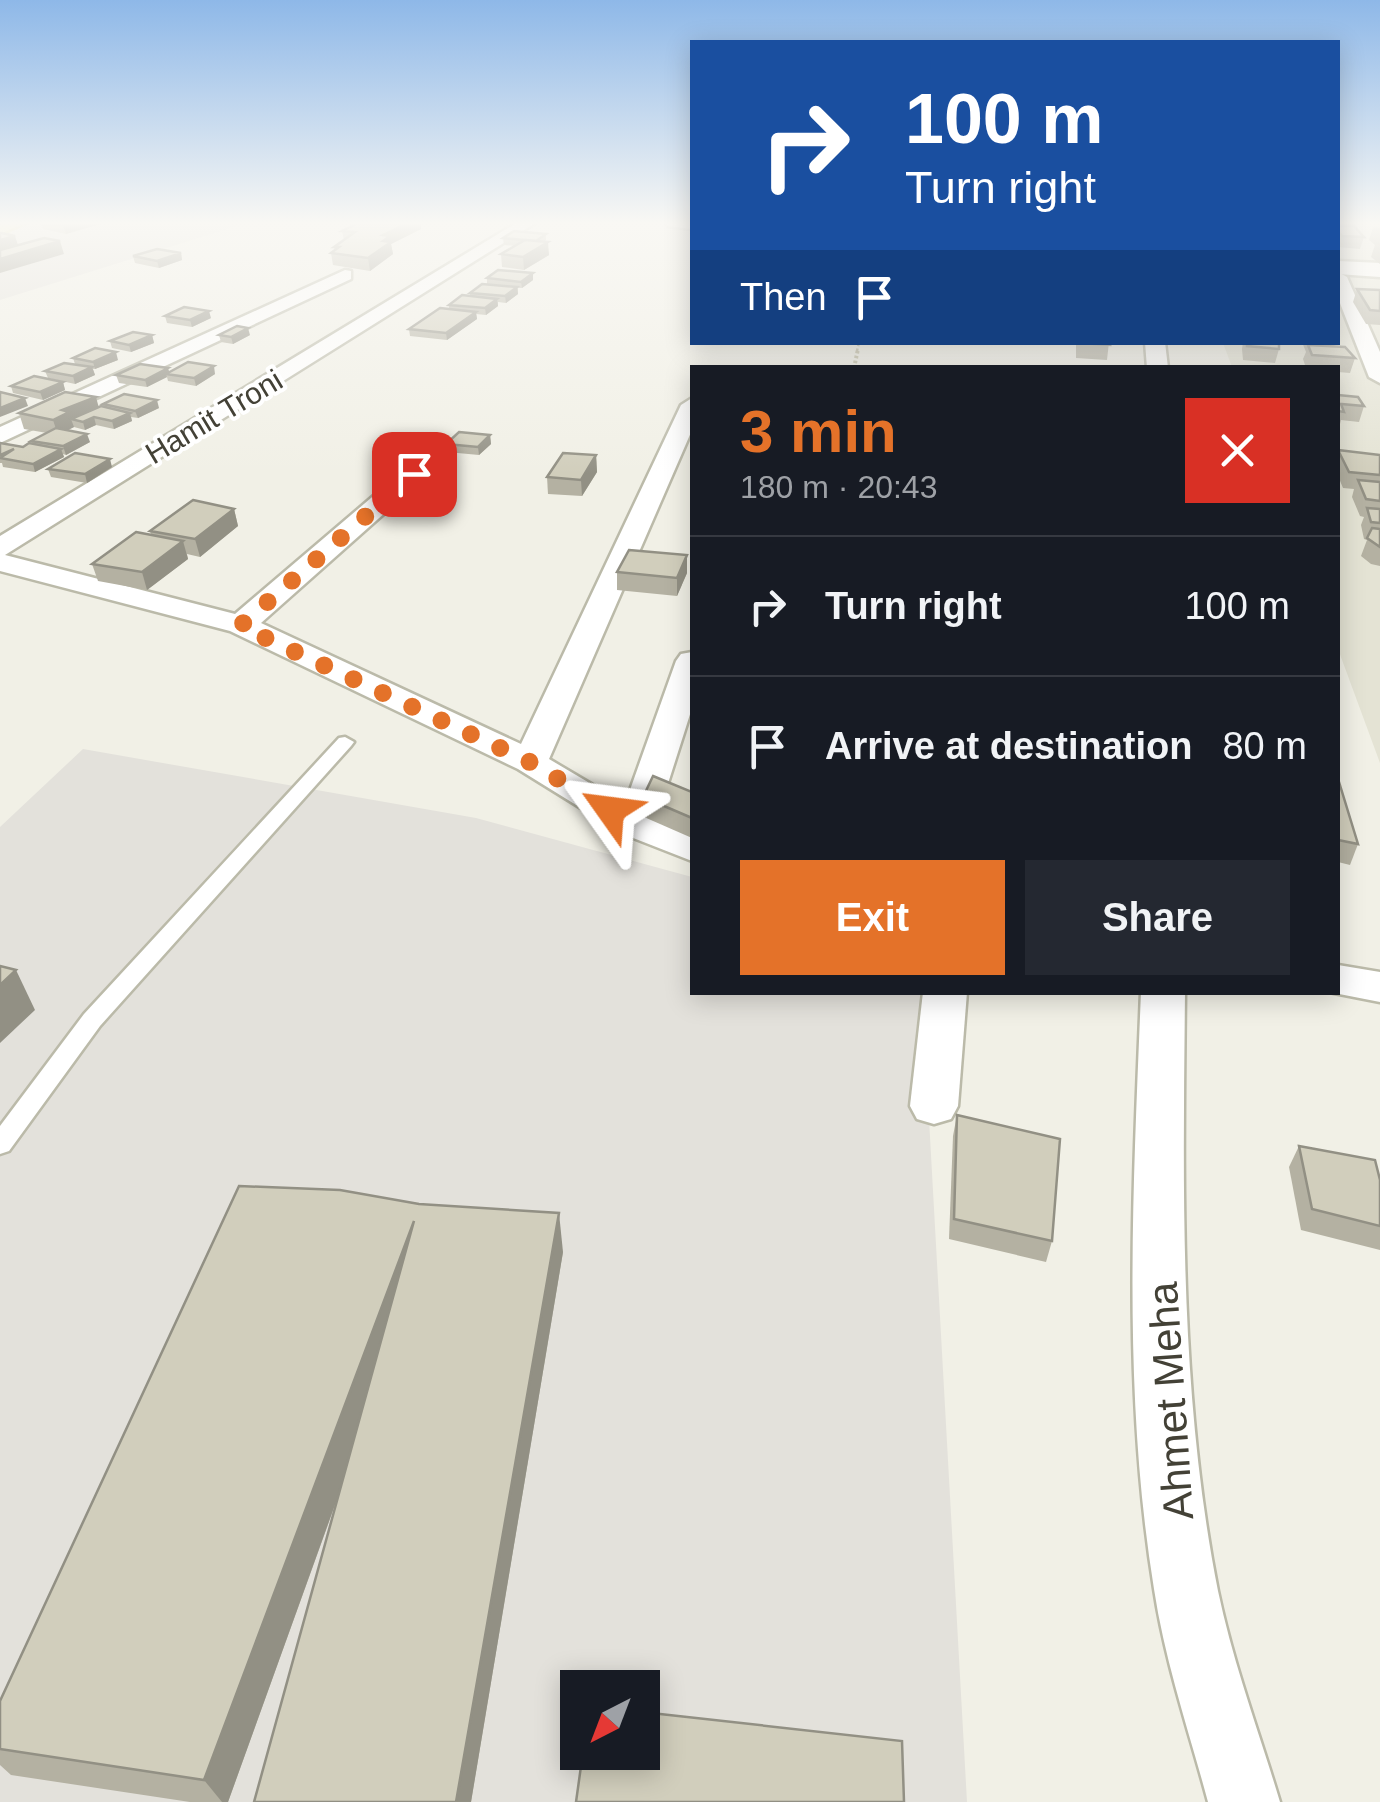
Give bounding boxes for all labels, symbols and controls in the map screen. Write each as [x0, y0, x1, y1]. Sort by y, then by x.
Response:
icon: right [740, 80, 870, 210]
text: 100 m [905, 80, 1103, 158]
text: Turn right [905, 162, 1096, 213]
icon: arrive [847, 270, 902, 325]
text: Then [740, 276, 827, 318]
street label: Hamit Troni [140, 363, 288, 470]
text: 3 min [740, 398, 897, 465]
button: close [1185, 398, 1290, 503]
pin [372, 432, 457, 517]
icon: arrive [387, 447, 442, 502]
text: 180 m · 20:43 [740, 469, 937, 505]
icon: right [740, 579, 795, 634]
text: Turn right [825, 585, 1002, 627]
text: 100 m [1184, 585, 1290, 627]
icon: arrive [740, 719, 795, 774]
text: Arrive at destination [825, 725, 1192, 767]
text: 80 m [1222, 725, 1307, 767]
position arrow [558, 758, 662, 862]
button: Exit [740, 860, 1005, 975]
button: Share [1025, 860, 1290, 975]
street label: Ahmet Meha [1139, 1280, 1202, 1521]
north arrow [560, 1670, 660, 1770]
map controls [560, 1670, 660, 1770]

